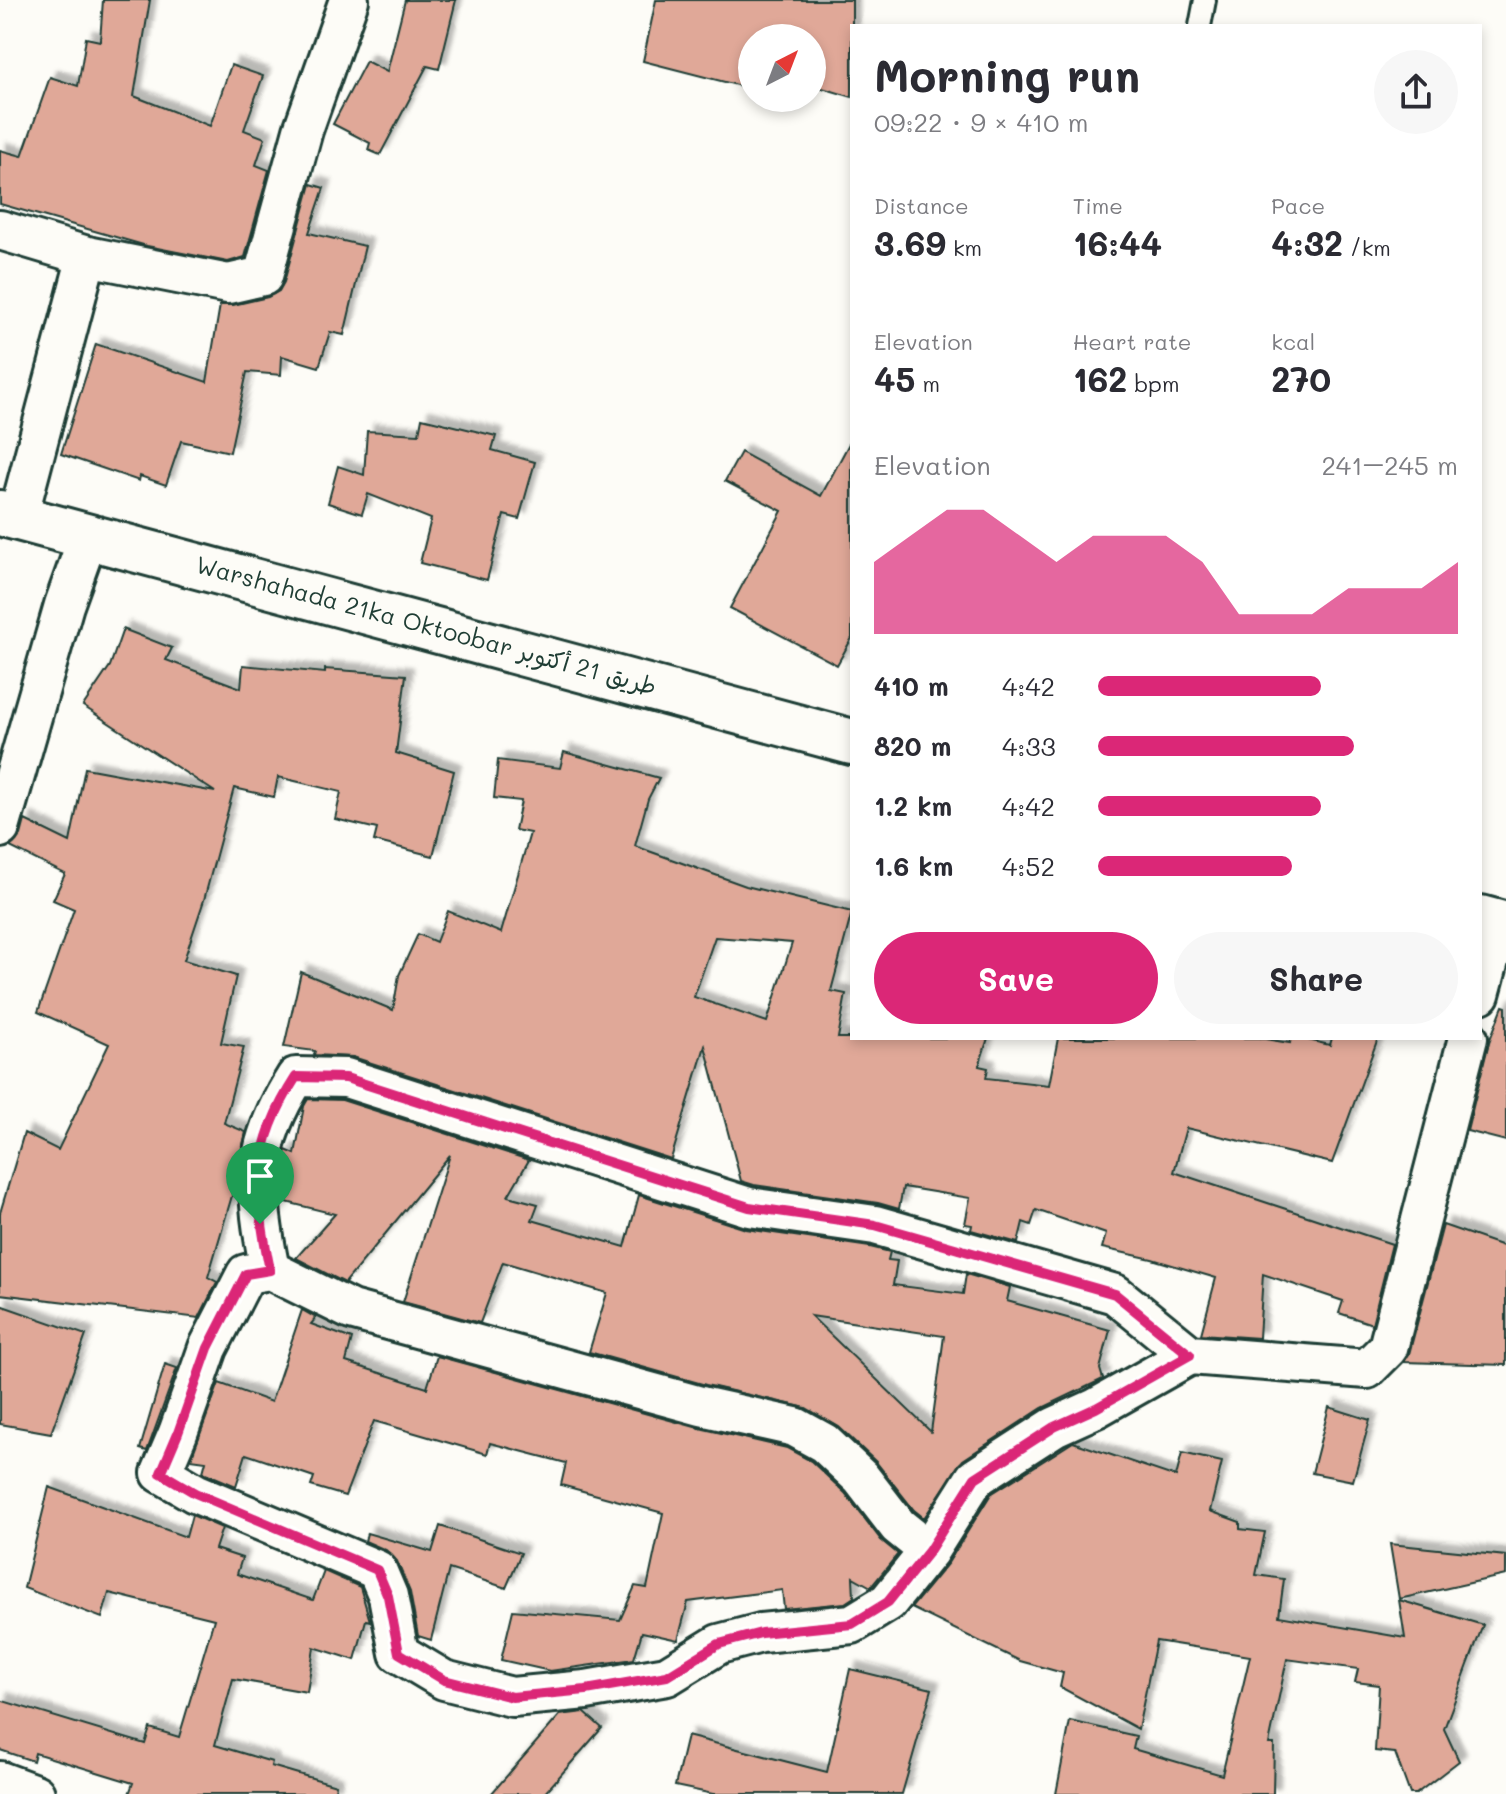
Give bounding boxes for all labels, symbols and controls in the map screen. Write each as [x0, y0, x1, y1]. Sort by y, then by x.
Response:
north arrow [738, 24, 826, 112]
map controls [738, 24, 826, 112]
text: Morning run [874, 46, 1140, 103]
button: share [1374, 50, 1458, 134]
text: 09:22 · 9 × 410 m [874, 105, 1088, 139]
text: Distance [874, 191, 969, 220]
text: Time [1073, 191, 1123, 220]
text: Pace [1271, 191, 1325, 220]
text: 3.69 [874, 220, 946, 265]
text: 16:44 [1073, 220, 1162, 265]
text: 4:32 [1271, 220, 1343, 265]
text: km [946, 233, 982, 262]
text: /km [1343, 233, 1391, 262]
text: Elevation [874, 327, 973, 356]
text: Heart rate [1073, 327, 1191, 356]
text: kcal [1271, 327, 1315, 356]
text: 45 [874, 356, 915, 401]
text: 162 [1073, 356, 1127, 401]
text: 270 [1271, 356, 1331, 401]
text: m [915, 369, 940, 398]
text: bpm [1127, 369, 1179, 398]
text: Elevation [874, 448, 991, 482]
text: 241–245 m [1321, 448, 1458, 482]
street label: Warshahada 21ka Oktoobar طريق 21 أكتوبر [192, 548, 660, 702]
text: 410 m [874, 669, 949, 703]
text: 4:42 [1002, 669, 1055, 703]
text: 820 m [874, 729, 951, 763]
text: 4:33 [1002, 729, 1056, 763]
text: 1.2 km [874, 789, 952, 823]
text: 4:42 [1002, 789, 1055, 823]
text: 1.6 km [874, 849, 953, 883]
text: 4:52 [1002, 849, 1055, 883]
button: Save [874, 932, 1158, 1024]
button: Share [1174, 932, 1458, 1024]
pin [226, 1142, 294, 1224]
icon: arrive [238, 1154, 282, 1198]

